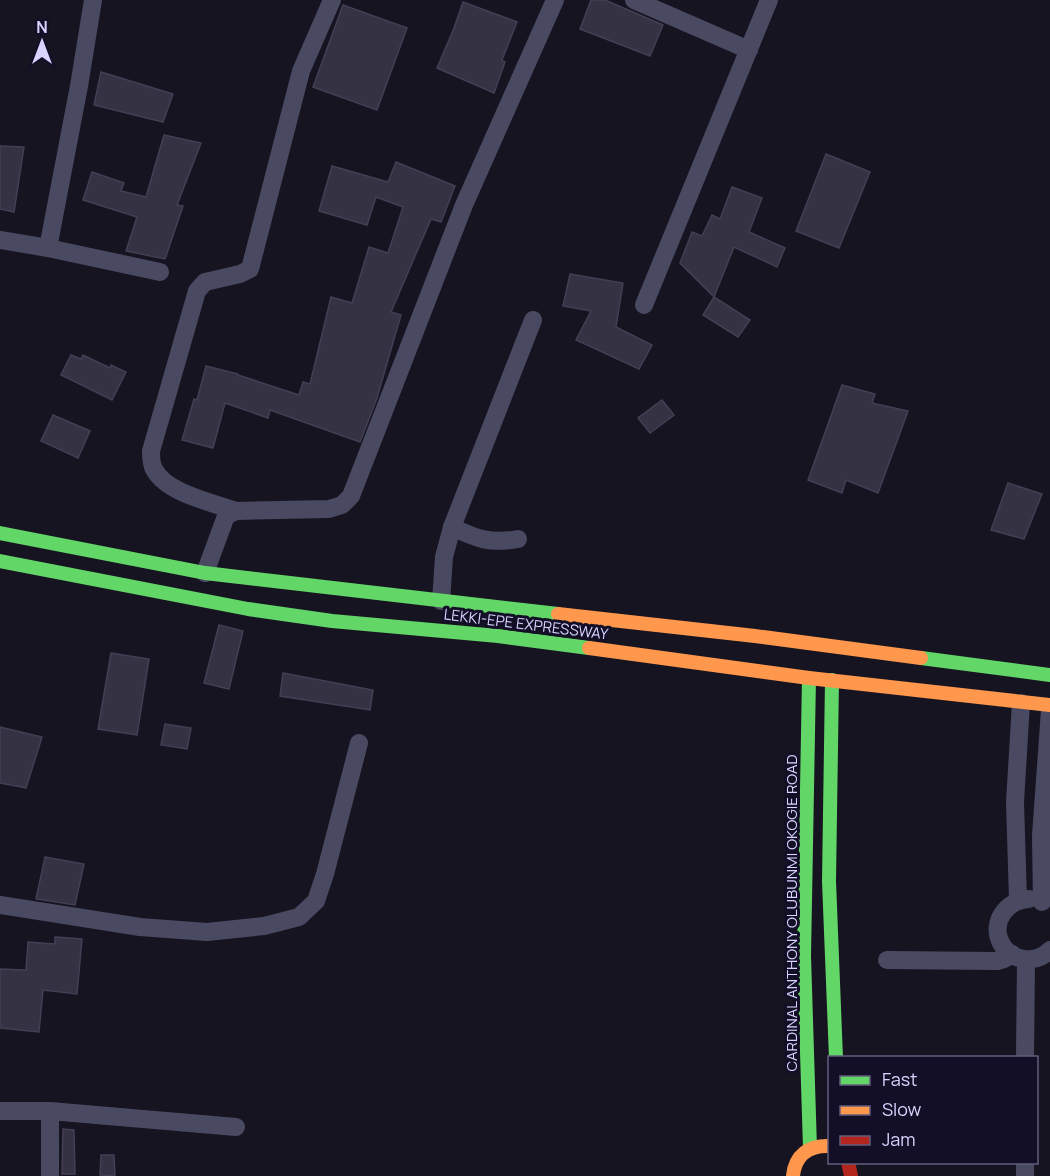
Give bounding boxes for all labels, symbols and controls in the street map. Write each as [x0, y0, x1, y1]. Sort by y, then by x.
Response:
north arrow [12, 12, 72, 72]
text: N [36, 16, 48, 38]
street label: LEKKI-EPE EXPRESSWAY [443, 603, 610, 645]
street label: CARDINAL ANTHONY OLUBUNMI OKOGIE ROAD [781, 755, 802, 1071]
legend [828, 1056, 1038, 1164]
text: Fast [882, 1067, 917, 1091]
text: Slow [882, 1097, 922, 1121]
text: Jam [882, 1127, 916, 1151]

